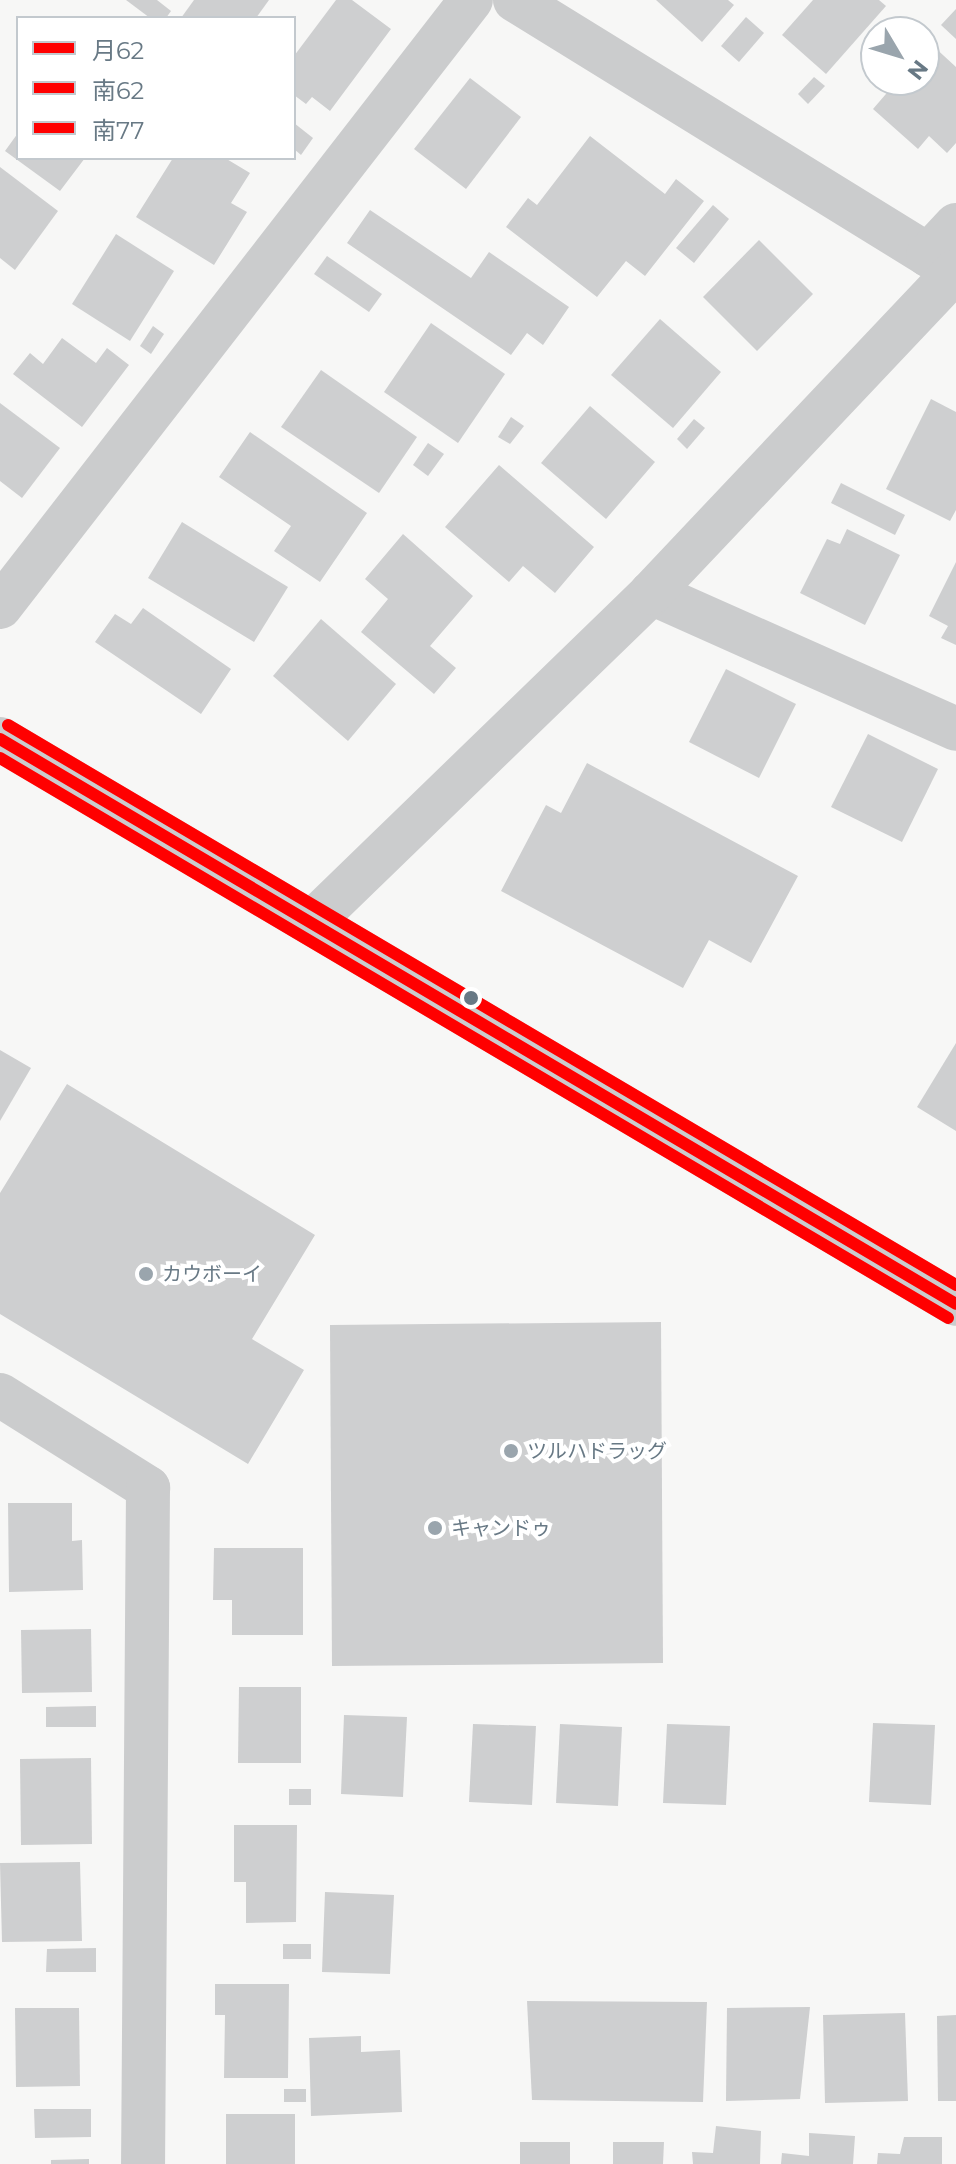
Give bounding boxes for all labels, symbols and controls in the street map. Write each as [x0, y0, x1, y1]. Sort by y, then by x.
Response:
legend [16, 16, 296, 160]
north arrow [860, 16, 940, 96]
text: 月62 [92, 36, 144, 65]
text: N [902, 55, 934, 85]
text: 南62 [92, 76, 144, 105]
text: 南77 [92, 116, 144, 145]
unlabelled marker [463, 990, 479, 1006]
place label: カウボーイ [162, 1262, 262, 1286]
marker: カウボーイ [137, 1265, 155, 1283]
place label: ツルハドラッグ [527, 1439, 667, 1463]
marker: ツルハドラッグ [502, 1442, 520, 1460]
place label: キャンドゥ [451, 1516, 551, 1540]
marker: キャンドゥ [426, 1519, 444, 1537]

